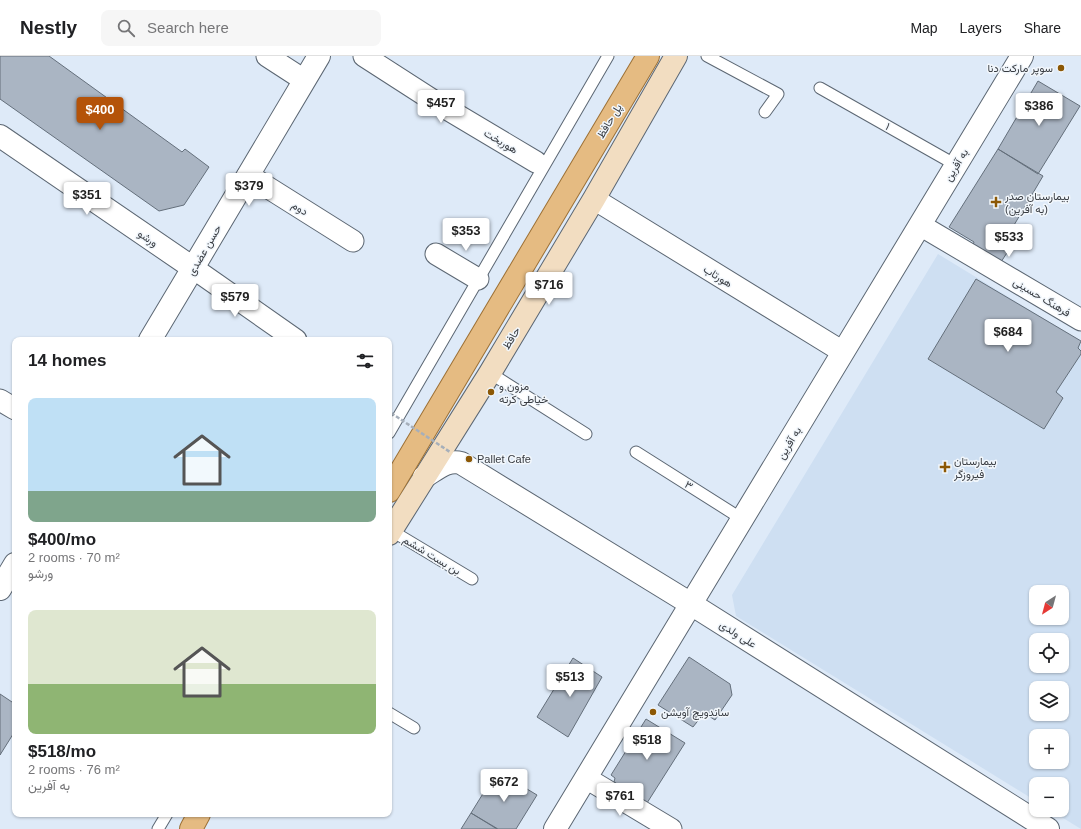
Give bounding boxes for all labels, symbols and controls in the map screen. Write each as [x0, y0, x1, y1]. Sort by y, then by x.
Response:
search box [101, 10, 381, 46]
text: Nestly [20, 17, 77, 38]
icon: search [115, 17, 137, 39]
text: Search here [147, 19, 229, 36]
text: Map [910, 20, 938, 36]
text: Layers [960, 20, 1002, 36]
text: Share [1024, 20, 1061, 36]
place label: سوپر مارکت دنا [987, 62, 1053, 76]
marker: سوپر مارکت دنا [1056, 63, 1066, 73]
pin: $457 [417, 90, 465, 124]
pin: $386 [1015, 93, 1063, 127]
text: $457 [427, 95, 455, 110]
pin: $400 [76, 97, 124, 131]
text: $386 [1025, 98, 1053, 113]
street label: پل حافظ [594, 101, 626, 141]
text: $400 [86, 102, 114, 117]
street label: ۱ [884, 120, 892, 132]
street label: هوربخت [482, 126, 520, 157]
street label: به آفرین [942, 147, 971, 184]
pin: $379 [225, 173, 273, 207]
text: $379 [235, 178, 263, 193]
pin: $351 [63, 182, 111, 216]
text: $351 [73, 187, 101, 202]
place label: بیمارستان صدر (به آفرین) [1004, 190, 1069, 216]
marker: بیمارستان صدر (به آفرین) [990, 196, 1002, 208]
street label: دوم [289, 198, 310, 219]
pin: $353 [442, 218, 490, 252]
street label: حسن عضدی [185, 223, 224, 278]
text: $353 [452, 223, 480, 238]
pin: $533 [985, 224, 1033, 258]
street label: ورشو [135, 227, 160, 250]
text: $533 [995, 229, 1023, 244]
street label: هورتاب [701, 263, 735, 291]
pin: $716 [525, 272, 573, 306]
street label: فرهنگ حسینی [1011, 275, 1073, 320]
text: $716 [535, 277, 563, 292]
pin: $579 [211, 284, 259, 318]
text: $579 [221, 289, 249, 304]
pin: $684 [984, 319, 1032, 353]
text: $684 [994, 324, 1022, 339]
street label: حافظ [500, 325, 522, 351]
icon: filters [354, 350, 376, 372]
text: 14 homes [28, 351, 106, 370]
place label: مزون و خیاطی کرته [499, 380, 548, 406]
marker: مزون و خیاطی کرته [486, 387, 496, 397]
icon: home [166, 424, 238, 496]
street label: به آفرین [775, 425, 804, 462]
place label: Pallet Cafe [477, 453, 531, 465]
marker: Pallet Cafe [464, 454, 474, 464]
place label: بیمارستان فیروزگر [953, 455, 997, 481]
marker: بیمارستان فیروزگر [939, 461, 951, 473]
street label: ۳ [683, 478, 695, 492]
text: $400/mo [28, 530, 96, 549]
street label: بن بست ششم [400, 533, 463, 579]
text: 2 rooms · 70 m² [28, 550, 120, 565]
text: ورشو [28, 566, 53, 581]
north arrow [1029, 585, 1069, 625]
map controls [1029, 585, 1069, 817]
street label: علی ولدی [717, 618, 759, 651]
button: locate [1029, 633, 1069, 673]
icon: home [166, 636, 238, 708]
pin: $513 [546, 664, 594, 698]
text: $513 [556, 669, 584, 684]
button: layers [1029, 681, 1069, 721]
place label: ساندویچ آویشن [661, 706, 729, 720]
marker: ساندویچ آویشن [648, 707, 658, 717]
pin: $518 [623, 727, 671, 761]
button: + [1029, 729, 1069, 769]
text: $518 [633, 732, 661, 747]
text: $518/mo [28, 742, 96, 761]
text: 2 rooms · 76 m² [28, 762, 120, 777]
pin: $672 [480, 769, 528, 803]
text: $672 [490, 774, 518, 789]
button: − [1029, 777, 1069, 817]
text: به آفرین [28, 778, 70, 793]
pin: $761 [596, 783, 644, 817]
text: $761 [606, 788, 634, 803]

